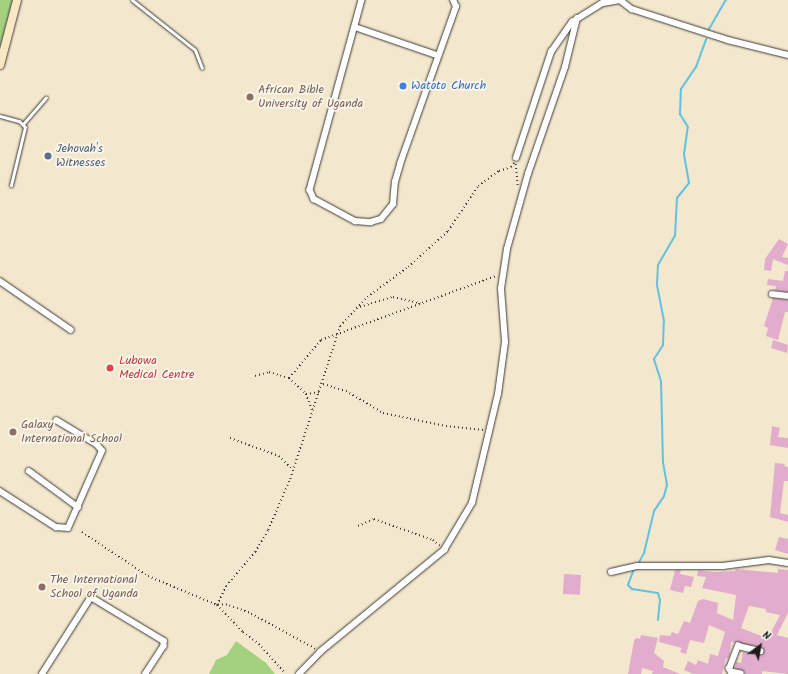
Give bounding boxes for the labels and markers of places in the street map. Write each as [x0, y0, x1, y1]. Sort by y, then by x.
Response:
place label: Watoto Church [411, 79, 486, 93]
marker: Watoto Church [398, 81, 408, 91]
place label: African Bible University of Uganda [258, 83, 363, 111]
marker: African Bible University of Uganda [245, 92, 255, 102]
place label: Jehovah's Witnesses [56, 142, 105, 170]
marker: Jehovah's Witnesses [43, 151, 53, 161]
place label: Lubowa Medical Centre [119, 354, 194, 382]
marker: Lubowa Medical Centre [104, 362, 116, 374]
place label: Galaxy International School [21, 418, 122, 446]
marker: Galaxy International School [8, 427, 18, 437]
place label: The International School of Uganda [50, 573, 138, 601]
marker: The International School of Uganda [37, 582, 47, 592]

